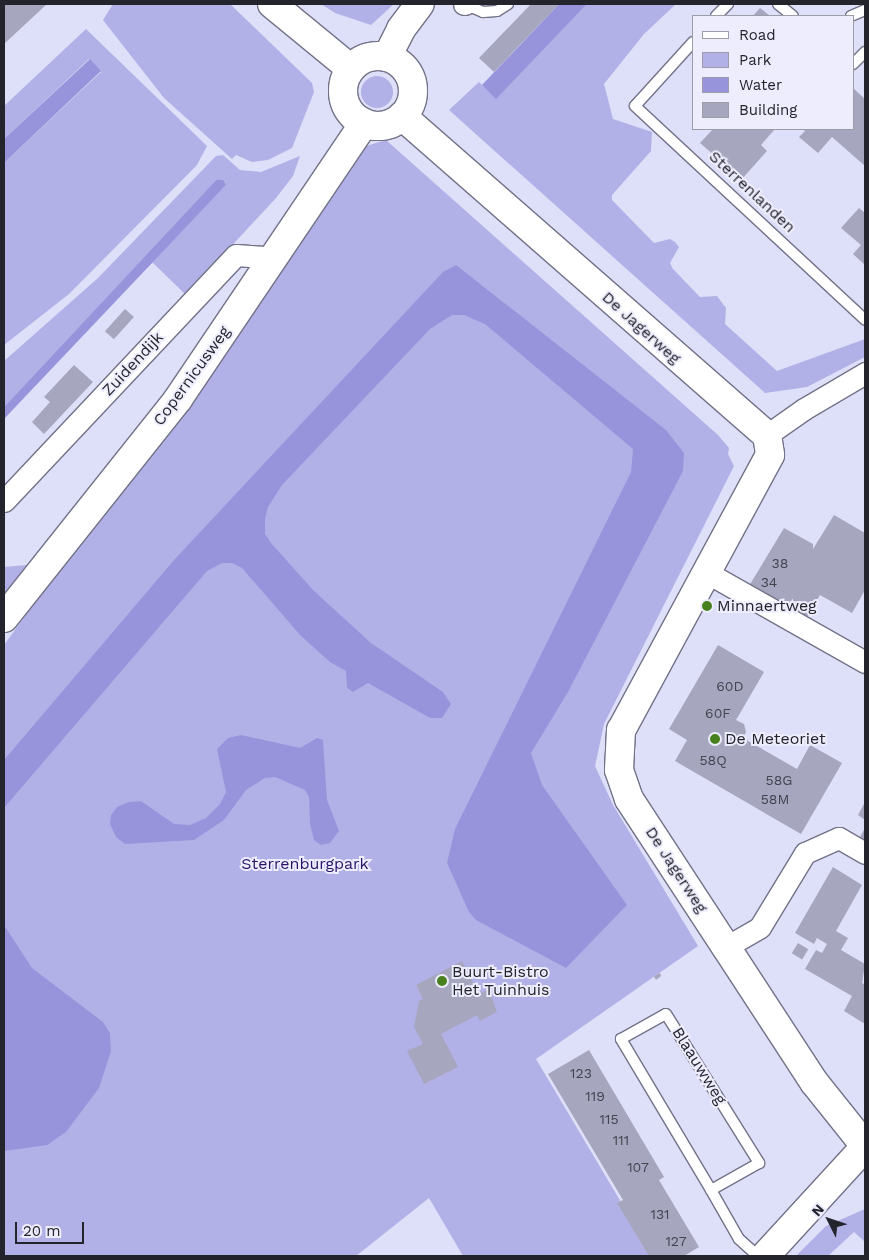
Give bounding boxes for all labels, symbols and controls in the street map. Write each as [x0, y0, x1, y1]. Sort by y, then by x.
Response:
legend [692, 15, 854, 130]
text: Road [739, 26, 776, 44]
text: Park [739, 51, 771, 69]
text: Water [739, 76, 782, 94]
text: Building [739, 101, 797, 119]
street label: Sterrenlanden [705, 147, 799, 237]
street label: De Jagerweg [598, 288, 684, 368]
street label: Copernicusweg [150, 323, 234, 429]
street label: Zuidendijk [98, 328, 168, 400]
house number: 38 [772, 555, 788, 571]
house number: 34 [761, 574, 777, 590]
place label: Minnaertweg [717, 596, 817, 616]
marker: Minnaertweg [701, 600, 713, 612]
house number: 60D [716, 678, 744, 694]
house number: 60F [705, 705, 731, 721]
place label: De Meteoriet [725, 729, 826, 749]
marker: De Meteoriet [709, 733, 721, 745]
house number: 58Q [699, 752, 727, 768]
house number: 58G [766, 772, 792, 788]
house number: 58M [761, 791, 789, 807]
street label: De Jagerweg [641, 823, 711, 917]
park label: Sterrenburgpark [241, 854, 369, 874]
place label: Buurt-Bistro Het Tuinhuis [452, 962, 550, 1000]
marker: Buurt-Bistro Het Tuinhuis [436, 975, 448, 987]
street label: Blaauwweg [668, 1024, 730, 1108]
house number: 123 [570, 1065, 592, 1081]
house number: 119 [585, 1088, 605, 1104]
house number: 115 [599, 1111, 619, 1127]
house number: 111 [613, 1132, 629, 1148]
house number: 107 [627, 1159, 649, 1175]
north arrow [804, 1195, 854, 1245]
text: N [808, 1201, 827, 1219]
house number: 131 [650, 1206, 670, 1222]
scale bar [18, 1212, 86, 1244]
text: 20 m [23, 1222, 61, 1240]
house number: 127 [665, 1233, 687, 1249]

